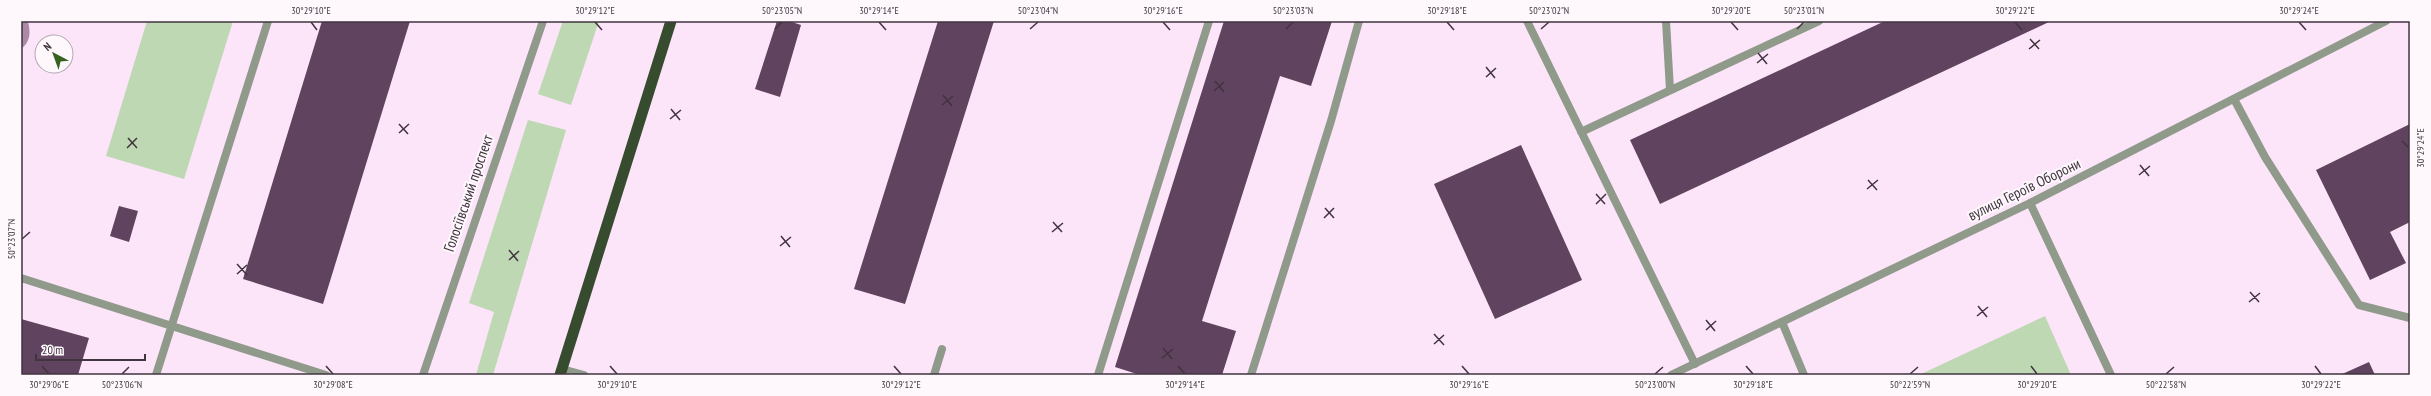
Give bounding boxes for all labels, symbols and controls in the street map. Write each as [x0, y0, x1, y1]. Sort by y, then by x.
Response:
text: 30°29'10"E [291, 4, 331, 17]
text: 30°29'12"E [575, 4, 615, 17]
text: 50°23'05"N [762, 4, 802, 17]
text: 30°29'14"E [859, 4, 899, 17]
text: 50°23'04"N [1018, 4, 1058, 17]
text: 30°29'16"E [1143, 4, 1183, 17]
text: 50°23'03"N [1273, 4, 1313, 17]
text: 30°29'18"E [1427, 4, 1467, 17]
text: 50°23'02"N [1529, 4, 1569, 17]
text: 30°29'20"E [1711, 4, 1751, 17]
text: 50°23'01"N [1784, 4, 1824, 17]
text: 30°29'22"E [1995, 4, 2035, 17]
text: 30°29'24"E [2279, 4, 2319, 17]
north arrow [34, 34, 74, 74]
text: N [41, 39, 54, 54]
text: 30°29'24"E [2414, 128, 2427, 168]
street label: Голосіївський проспект [439, 132, 497, 254]
street label: вулиця Героїв Оборони [1965, 154, 2083, 224]
text: 50°23'07"N [5, 219, 18, 259]
scale bar [36, 336, 145, 362]
text: 20 m [42, 342, 63, 357]
text: 30°29'06"E [29, 378, 69, 391]
text: 50°23'06"N [102, 378, 142, 391]
text: 30°29'08"E [313, 378, 353, 391]
text: 30°29'10"E [597, 378, 637, 391]
text: 30°29'12"E [881, 378, 921, 391]
text: 30°29'14"E [1165, 378, 1205, 391]
text: 30°29'16"E [1449, 378, 1489, 391]
text: 50°23'00"N [1635, 378, 1675, 391]
text: 30°29'18"E [1733, 378, 1773, 391]
text: 50°22'59"N [1890, 378, 1930, 391]
text: 30°29'20"E [2017, 378, 2057, 391]
text: 50°22'58"N [2146, 378, 2186, 391]
text: 30°29'22"E [2301, 378, 2341, 391]

